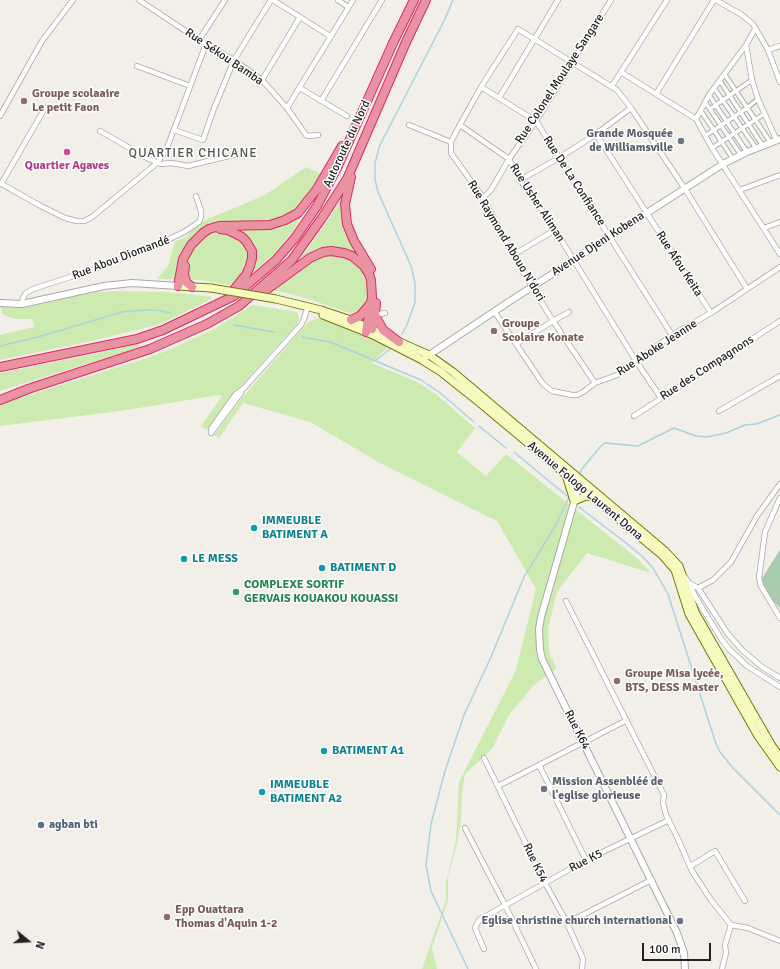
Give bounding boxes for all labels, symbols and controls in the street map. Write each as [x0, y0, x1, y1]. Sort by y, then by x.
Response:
street label: Rue Colonel Moulaye Sangare [513, 11, 607, 147]
street label: Rue Sékou Bamba [182, 25, 266, 89]
place label: Groupe scolaaire Le petit Faon [32, 87, 120, 115]
marker: Groupe scolaaire Le petit Faon [19, 96, 29, 106]
street label: Autoroute du Nord [321, 98, 373, 190]
place label: Grande Mosquée de Williamsville [586, 127, 673, 155]
street label: Rue De La Confiance [539, 133, 609, 229]
marker: Grande Mosquée de Williamsville [676, 136, 686, 146]
district label: QUARTIER CHICANE [128, 146, 258, 162]
marker: Quartier Agaves [62, 147, 72, 157]
place label: Quartier Agaves [25, 159, 109, 173]
street label: Rue Usher Aliman [506, 161, 568, 245]
street label: Rue Raymond Abouo N'dori [464, 178, 548, 304]
street label: Avenue Djeni Kobena [549, 209, 647, 279]
street label: Rue Afou Keita [653, 229, 705, 299]
street label: Rue Abou Diomandé [70, 233, 172, 283]
place label: Groupe Scolaire Konate [502, 317, 584, 345]
street label: Rue Aboke Jeanne [614, 317, 700, 379]
marker: Groupe Scolaire Konate [489, 326, 499, 336]
street label: Rue des Compagnons [658, 332, 756, 404]
street label: Avenue Fologo Laurent Dona [524, 438, 646, 544]
place label: IMMEUBLE BATIMENT A [262, 514, 328, 542]
marker: IMMEUBLE BATIMENT A [249, 523, 259, 533]
place label: LE MESS [192, 552, 238, 566]
marker: LE MESS [179, 554, 189, 564]
place label: BATIMENT D [330, 561, 396, 575]
marker: BATIMENT D [317, 563, 327, 573]
place label: COMPLEXE SORTIF GERVAIS KOUAKOU KOUASSI [244, 578, 398, 606]
marker: COMPLEXE SORTIF GERVAIS KOUAKOU KOUASSI [231, 587, 241, 597]
place label: Groupe Misa lycée, BTS, DESS Master [625, 667, 724, 695]
marker: Groupe Misa lycée, BTS, DESS Master [612, 676, 622, 686]
street label: Rue K64 [561, 708, 593, 752]
place label: BATIMENT A1 [332, 744, 404, 758]
marker: BATIMENT A1 [319, 746, 329, 756]
place label: Mission Assenbléé de l'eglise glorieuse [552, 775, 663, 803]
place label: IMMEUBLE BATIMENT A2 [270, 778, 342, 806]
marker: Mission Assenbléé de l'eglise glorieuse [539, 784, 549, 794]
marker: IMMEUBLE BATIMENT A2 [257, 787, 267, 797]
place label: agban bti [49, 818, 98, 832]
marker: agban bti [36, 820, 46, 830]
street label: Rue K54 [519, 841, 551, 885]
street label: Rue K5 [567, 846, 605, 876]
place label: Epp Ouattara Thomas d'Aquin 1-2 [175, 903, 278, 931]
marker: Epp Ouattara Thomas d'Aquin 1-2 [162, 912, 172, 922]
place label: Eglise christine church international [481, 914, 672, 928]
marker: Eglise christine church international [675, 916, 685, 926]
north arrow [8, 921, 48, 961]
scale bar [644, 935, 713, 961]
text: N [33, 939, 47, 951]
text: 100 m [649, 942, 681, 957]

